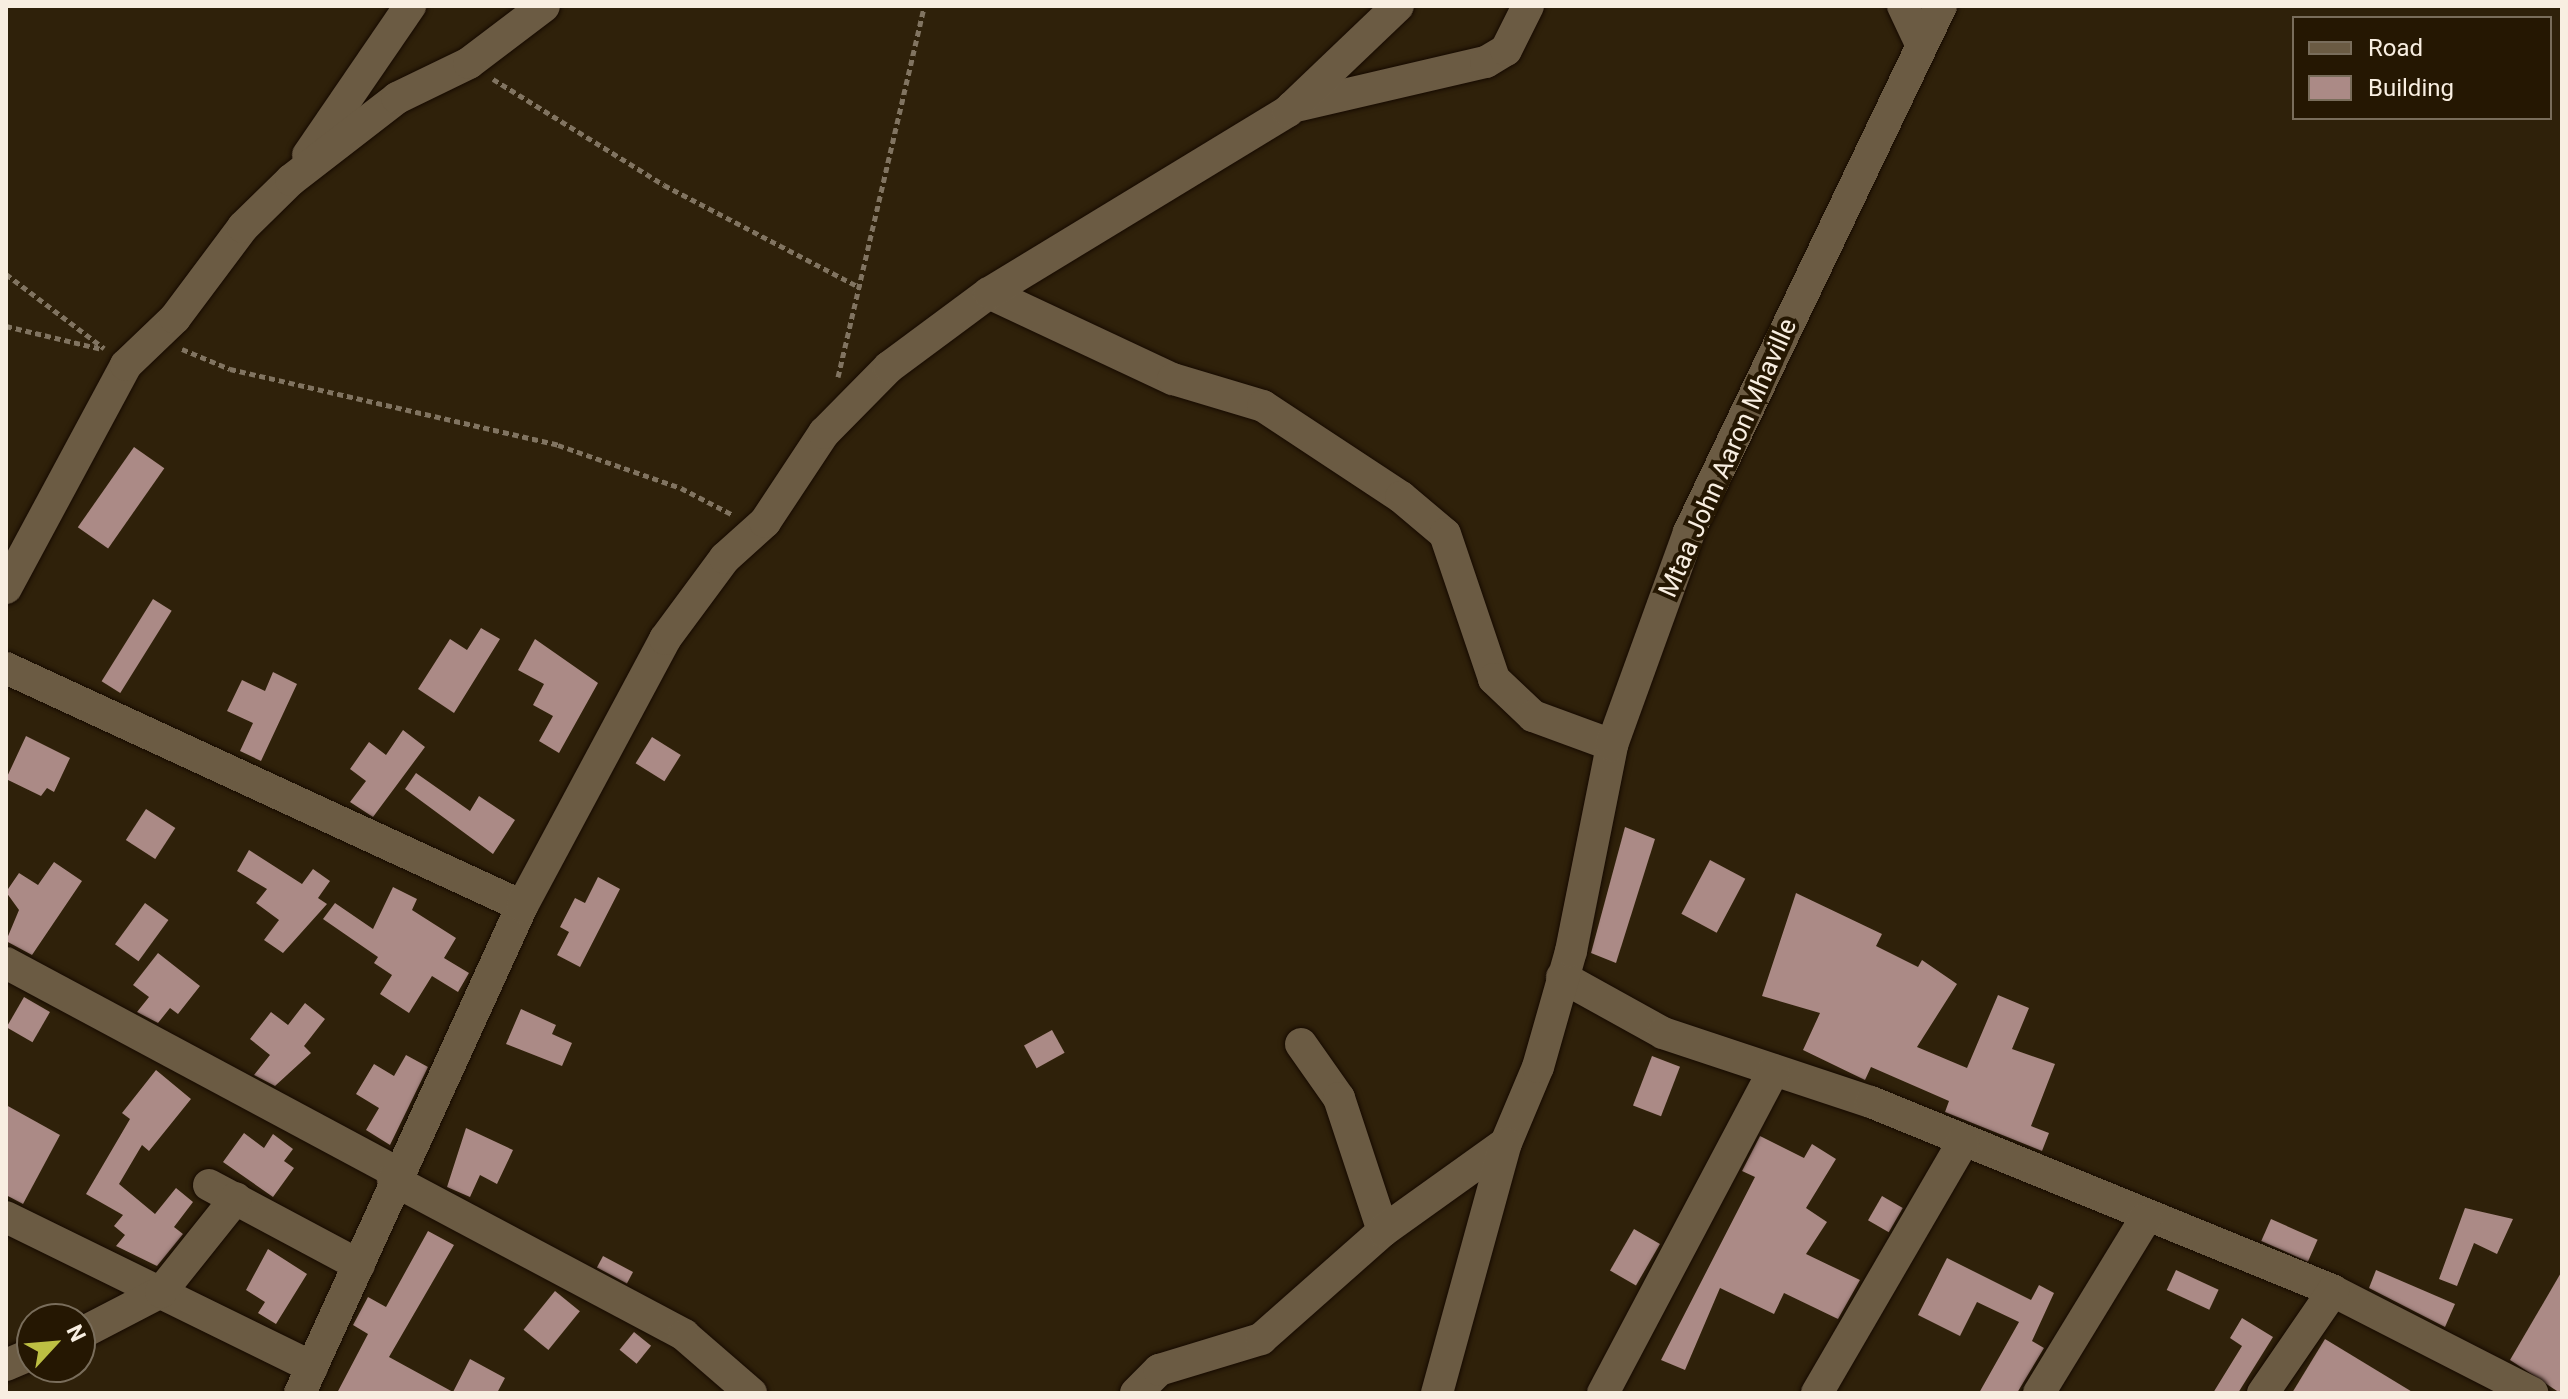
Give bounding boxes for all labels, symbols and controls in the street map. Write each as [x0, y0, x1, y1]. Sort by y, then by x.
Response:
legend [2292, 16, 2552, 120]
text: Road [2368, 34, 2423, 62]
text: Building [2368, 74, 2454, 102]
street label: Mtaa John Aaron Mhaville [1652, 314, 1804, 602]
north arrow [16, 1303, 96, 1383]
text: N [62, 1321, 91, 1346]

